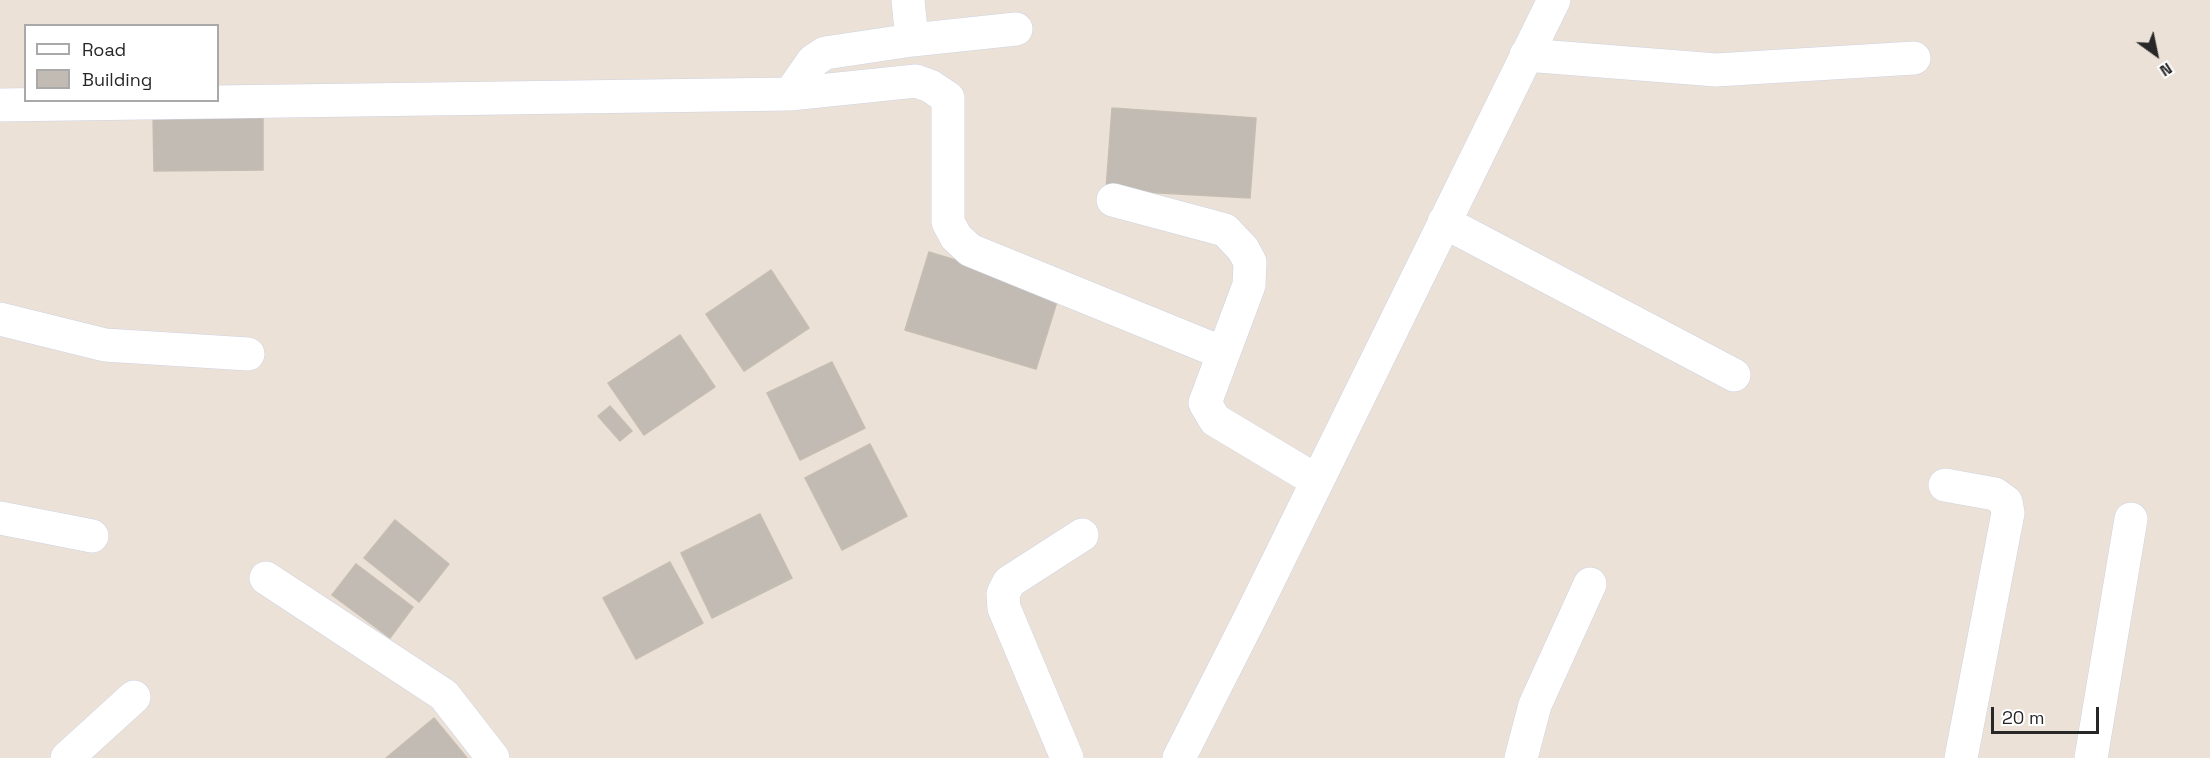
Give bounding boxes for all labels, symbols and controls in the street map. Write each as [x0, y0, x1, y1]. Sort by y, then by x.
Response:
legend [24, 24, 219, 102]
north arrow [2126, 24, 2186, 84]
text: Road [82, 38, 126, 61]
text: N [2156, 58, 2176, 81]
text: Building [82, 68, 152, 91]
scale bar [1994, 695, 2102, 733]
text: 20 m [2002, 706, 2045, 729]

